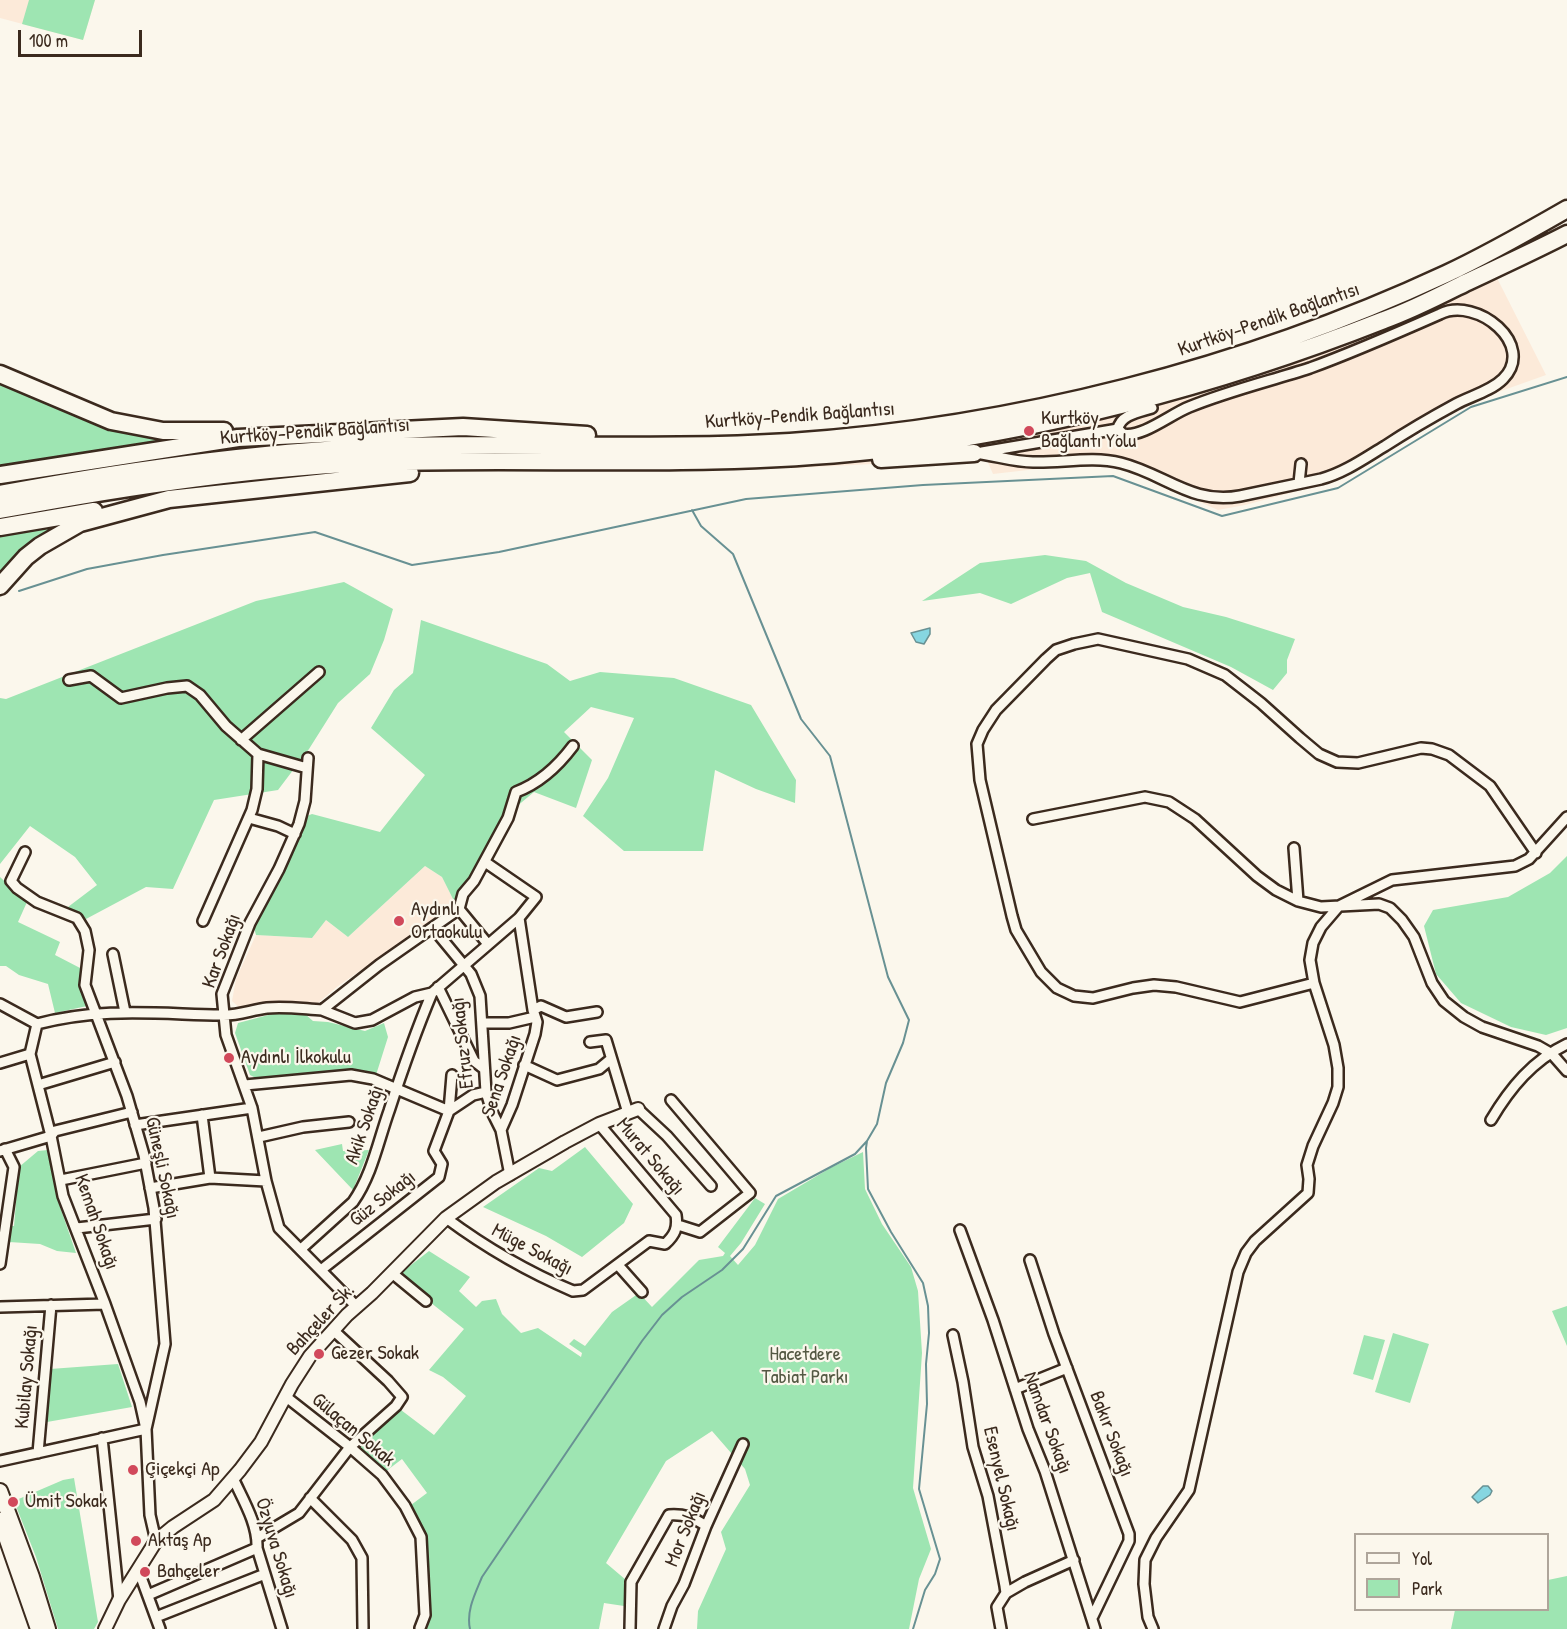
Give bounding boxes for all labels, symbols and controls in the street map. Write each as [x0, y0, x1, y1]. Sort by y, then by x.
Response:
scale bar [21, 18, 146, 56]
text: 100 m [29, 28, 68, 53]
street label: Kurtköy-Pendik Bağlantısı [1175, 278, 1363, 362]
street label: Kurtköy-Pendik Bağlantısı [704, 397, 896, 435]
place label: Kurtköy Bağlantı Yolu [1041, 407, 1136, 454]
street label: Kurtköy-Pendik Bağlantısı [219, 413, 411, 451]
marker: Kurtköy Bağlantı Yolu [1022, 424, 1036, 438]
place label: Aydınlı Ortaokulu [411, 898, 482, 945]
street label: Kar Sokağı [197, 911, 247, 991]
marker: Aydınlı Ortaokulu [392, 914, 406, 928]
street label: Efruz Sokağı [446, 996, 480, 1090]
street label: Sena Sokağı [477, 1032, 527, 1120]
place label: Aydınlı İlkokulu [241, 1046, 351, 1070]
marker: Aydınlı İlkokulu [222, 1051, 236, 1065]
street label: Akik Sokağı [340, 1082, 390, 1168]
street label: Murat Sokağı [611, 1113, 689, 1201]
street label: Güneşli Sokağı [140, 1115, 184, 1221]
street label: Güz Sokağı [345, 1166, 421, 1232]
street label: Kemah Sokağı [68, 1171, 124, 1273]
street label: Müge Sokağı [487, 1219, 577, 1281]
street label: Bahçeler Sk. [282, 1279, 360, 1361]
street label: Kubilay Sokağı [11, 1324, 43, 1430]
place label: Gezer Sokak [331, 1342, 419, 1366]
park label: Hacetdere Tabiat Parkı [761, 1343, 849, 1390]
marker: Gezer Sokak [312, 1347, 326, 1361]
street label: Namdar Sokağı [1017, 1369, 1077, 1477]
street label: Gülaçan Sokak [306, 1388, 400, 1472]
street label: Bakır Sokağı [1084, 1388, 1138, 1480]
street label: Esenyel Sokağı [977, 1424, 1025, 1534]
place label: Çiçekçi Ap [145, 1458, 220, 1482]
marker: Çiçekçi Ap [126, 1463, 140, 1477]
street label: Mor Sokağı [660, 1488, 712, 1570]
place label: Ümit Sokak [25, 1490, 107, 1514]
marker: Ümit Sokak [6, 1495, 20, 1509]
street label: Özyuva Sokağı [249, 1495, 303, 1601]
place label: Aktaş Ap [148, 1529, 211, 1553]
legend [1354, 1533, 1549, 1611]
marker: Aktaş Ap [129, 1534, 143, 1548]
text: Yol [1412, 1546, 1432, 1571]
place label: Bahçeler [157, 1560, 220, 1584]
marker: Bahçeler [138, 1565, 152, 1579]
text: Park [1412, 1576, 1442, 1601]

